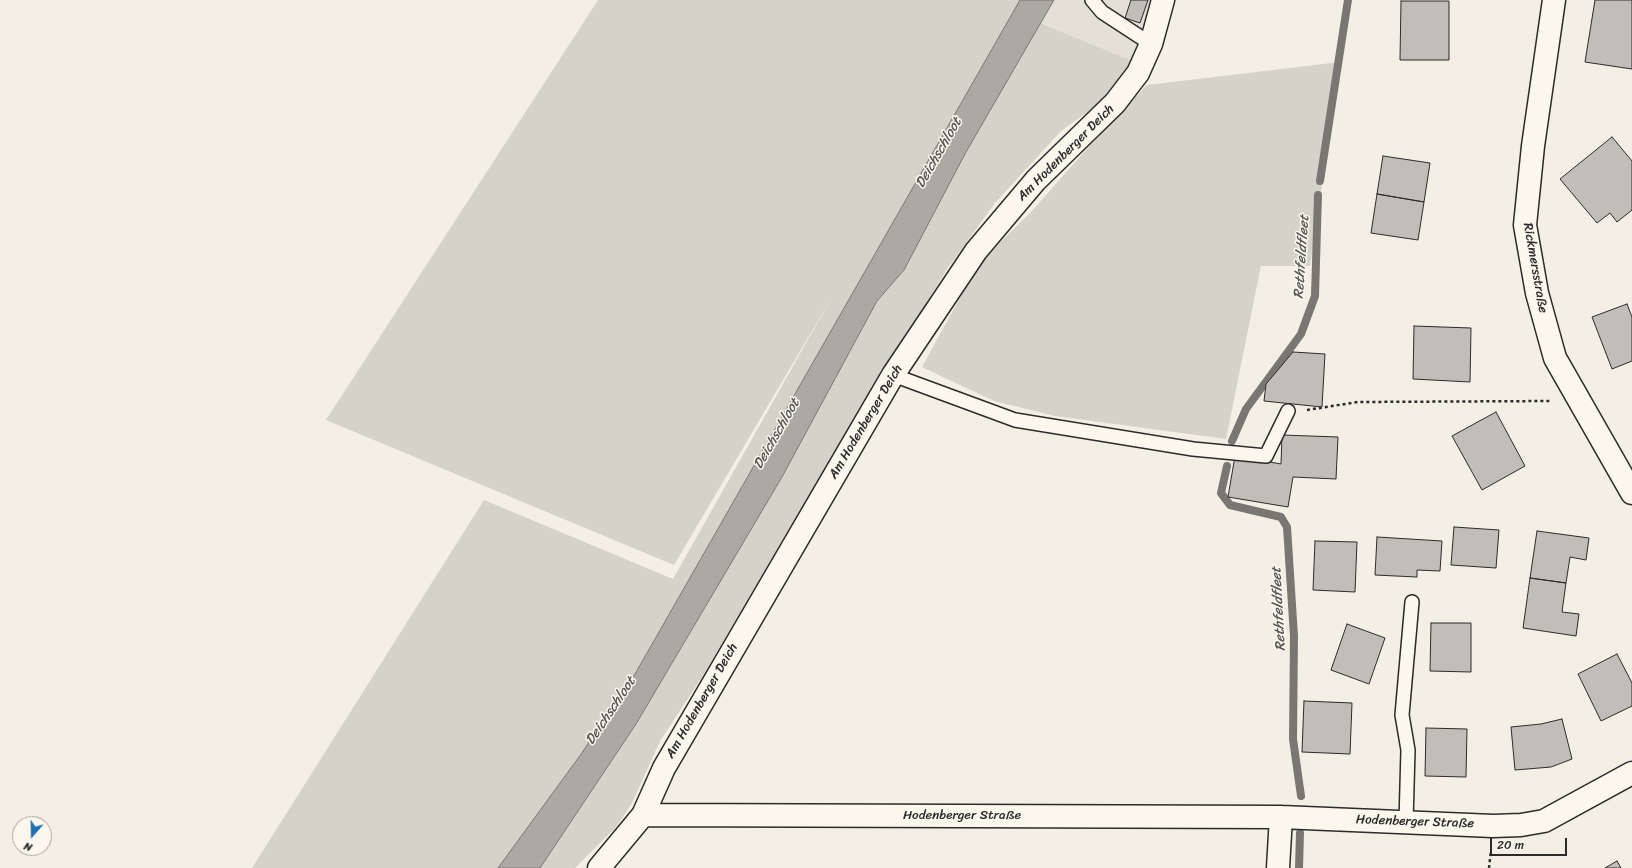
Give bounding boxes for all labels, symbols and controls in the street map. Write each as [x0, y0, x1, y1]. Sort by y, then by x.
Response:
street label: Am Hodenberger Deich [1014, 101, 1118, 205]
water label: Deichschloot [912, 115, 966, 191]
water label: Rethfeldfleet [1291, 215, 1313, 299]
street label: Rickmersstraße [1519, 222, 1551, 314]
street label: Am Hodenberger Deich [826, 362, 906, 482]
water label: Deichschloot [750, 396, 804, 472]
water label: Rethfeldfleet [1268, 567, 1290, 651]
street label: Am Hodenberger Deich [663, 641, 741, 761]
water label: Deichschloot [582, 674, 640, 748]
street label: Hodenberger Straße [903, 808, 1021, 824]
street label: Hodenberger Straße [1356, 812, 1474, 832]
north arrow [12, 816, 52, 856]
scale bar [1492, 830, 1569, 856]
text: 20 m [1497, 834, 1524, 856]
text: N [21, 837, 35, 857]

